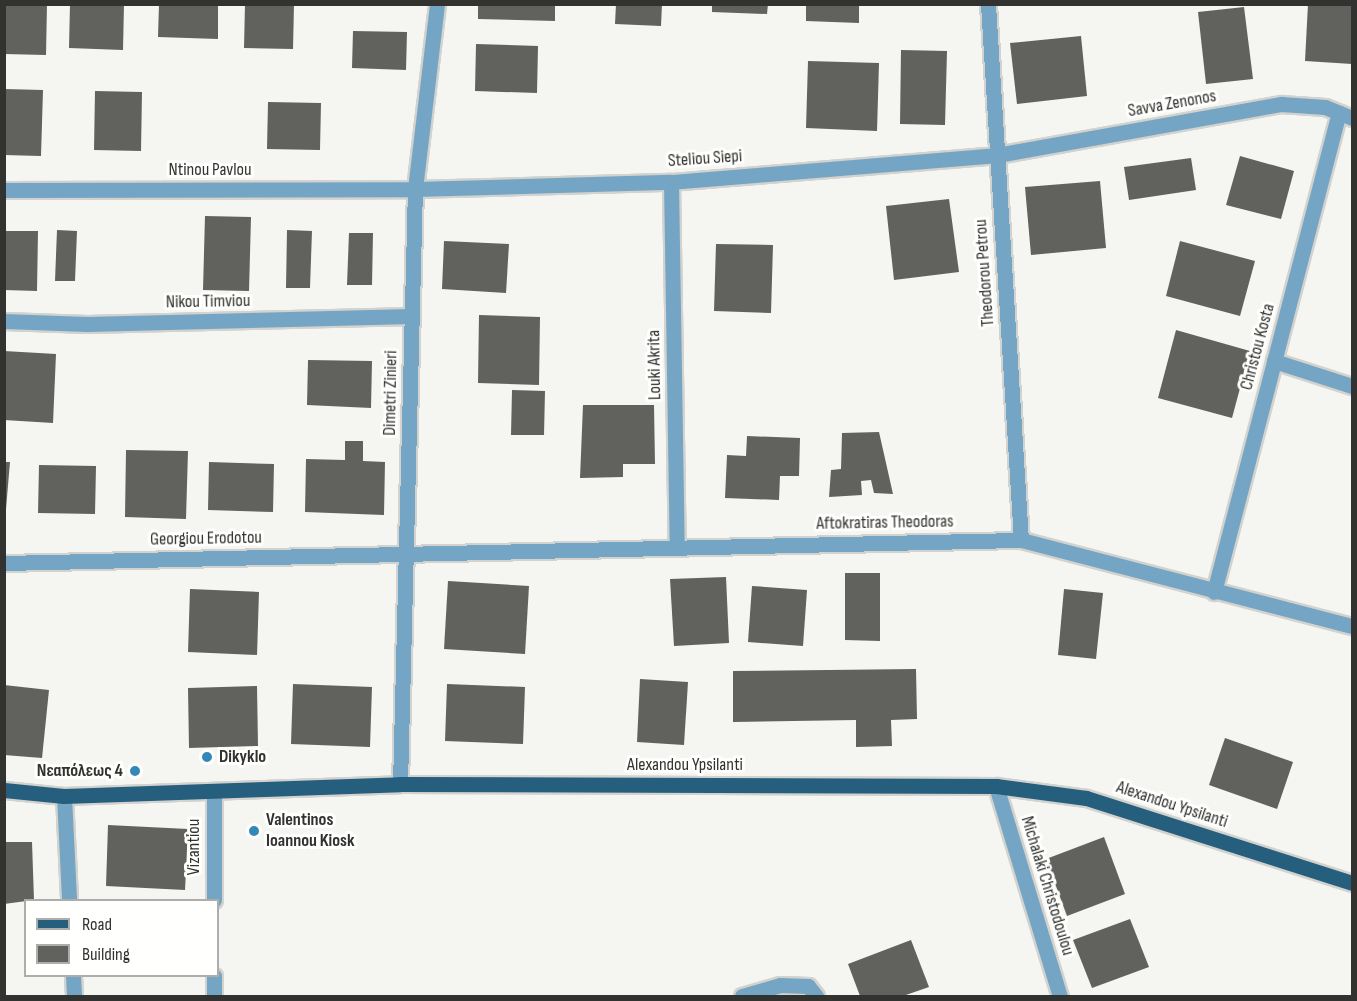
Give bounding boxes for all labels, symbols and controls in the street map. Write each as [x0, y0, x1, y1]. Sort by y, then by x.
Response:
street label: Savva Zenonos [1126, 86, 1218, 122]
street label: Steliou Siepi [667, 146, 743, 172]
street label: Ntinou Pavlou [168, 159, 252, 181]
street label: Theodorou Petrou [970, 219, 1000, 327]
street label: Nikou Timviou [166, 290, 250, 314]
street label: Christou Kosta [1236, 301, 1280, 393]
street label: Louki Akrita [644, 330, 666, 400]
street label: Dimetri Zinieri [379, 350, 403, 436]
street label: Aftokratiras Theodoras [816, 511, 954, 535]
street label: Georgiou Erodotou [150, 527, 262, 551]
place label: Dikyklo [219, 746, 266, 768]
marker: Dikyklo [200, 750, 214, 764]
street label: Alexandou Ypsilanti [627, 754, 743, 776]
place label: Νεαπόλεως 4 [37, 760, 123, 782]
marker: Νεαπόλεως 4 [128, 764, 142, 778]
street label: Alexandou Ypsilanti [1114, 777, 1230, 833]
place label: Valentinos Ioannou Kiosk [266, 810, 355, 852]
street label: Michalaki Christodoulou [1016, 814, 1078, 958]
street label: Vizantiou [183, 819, 205, 875]
marker: Valentinos Ioannou Kiosk [247, 824, 261, 838]
legend [24, 899, 219, 977]
text: Road [82, 914, 112, 935]
text: Building [82, 944, 130, 965]

